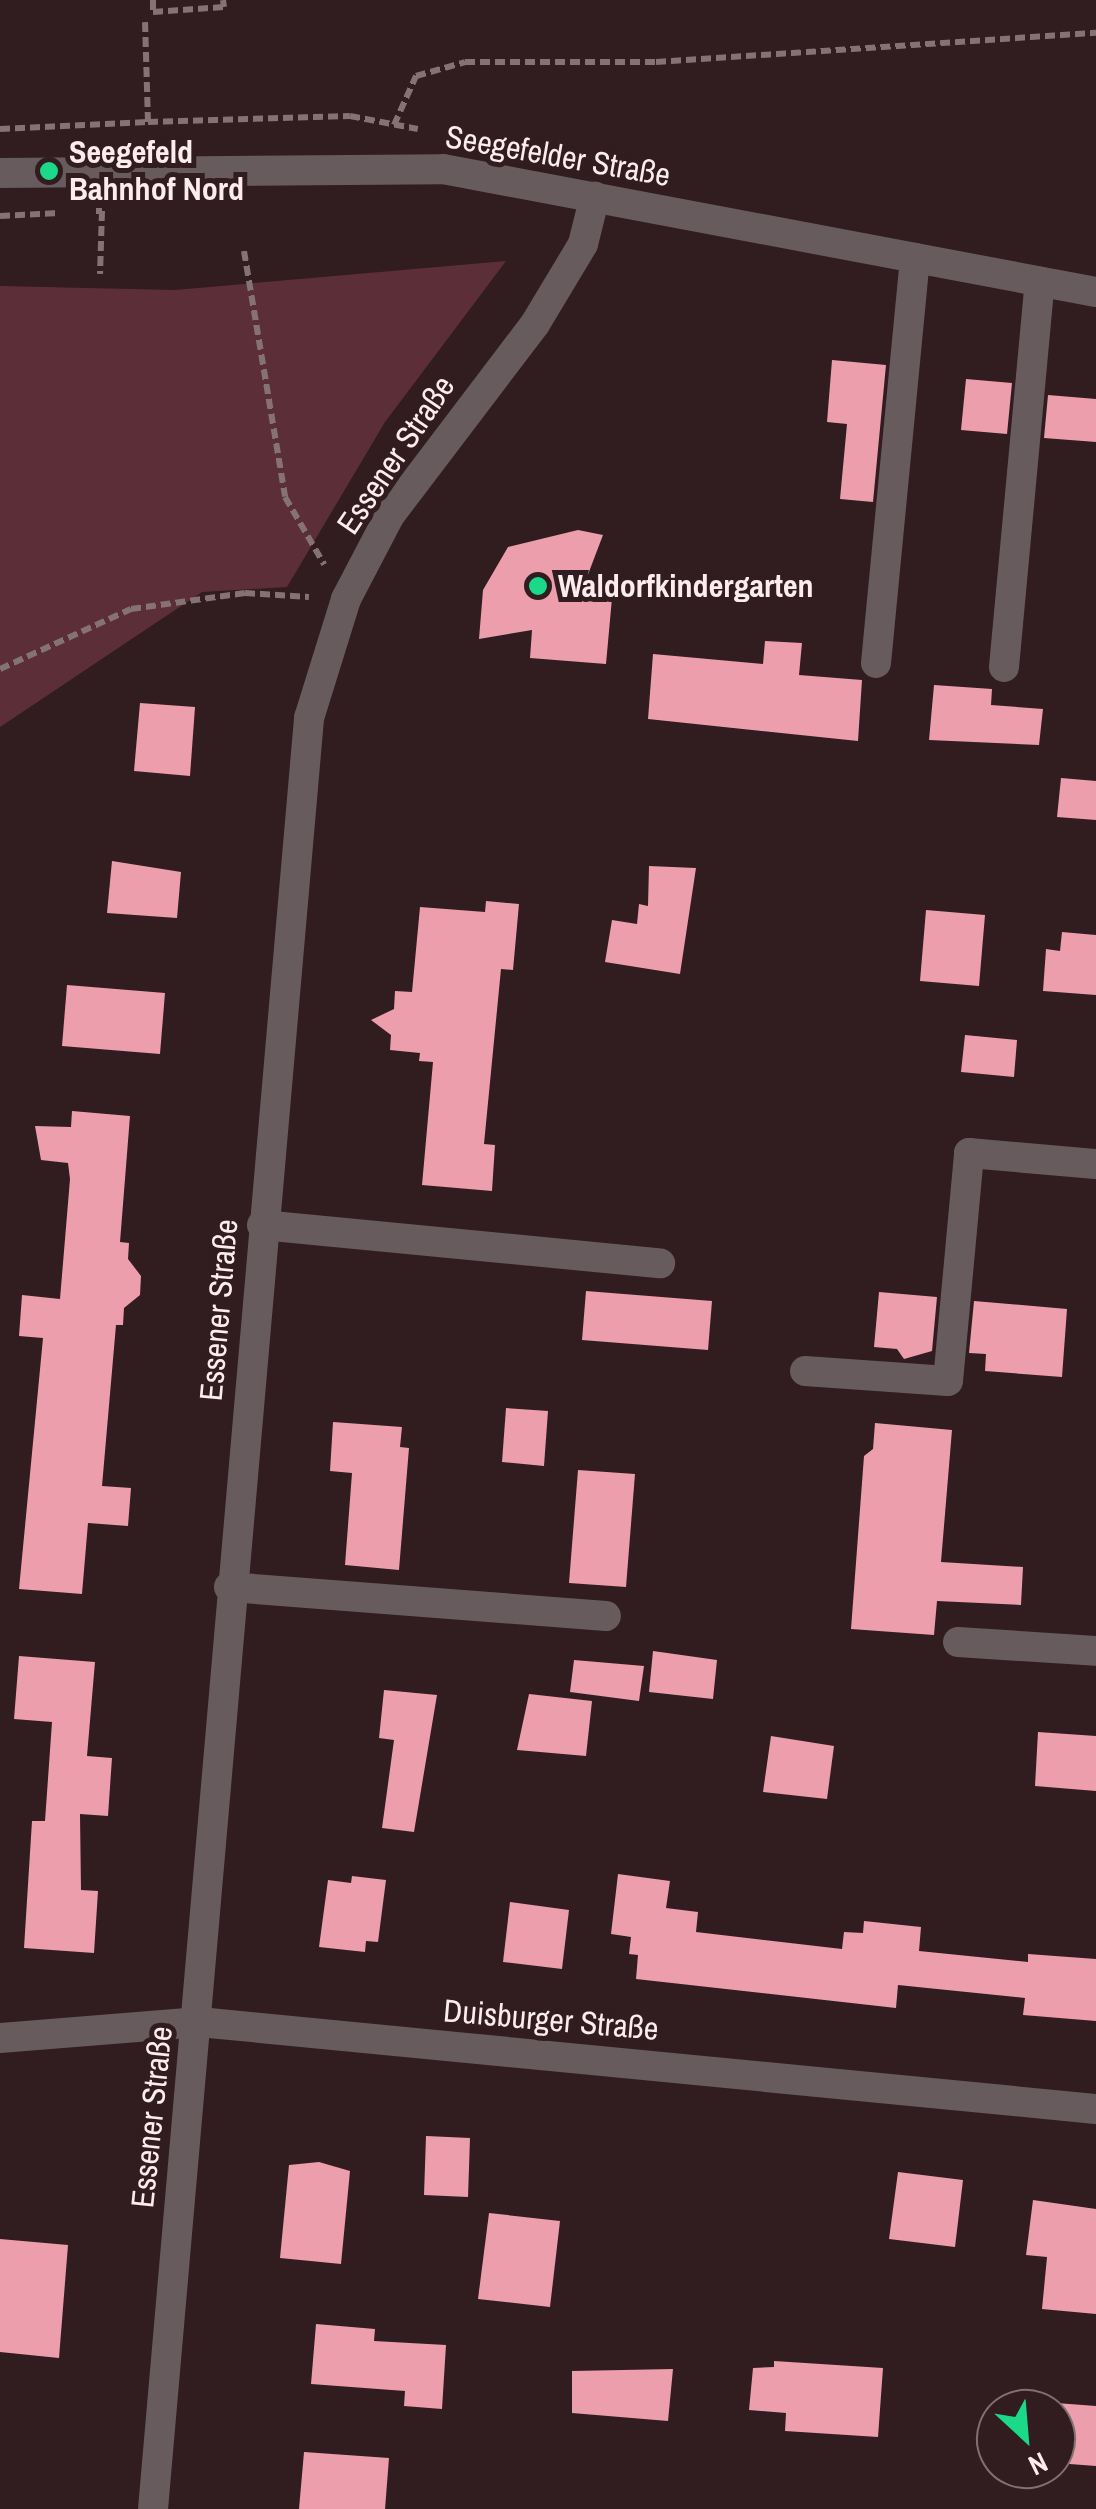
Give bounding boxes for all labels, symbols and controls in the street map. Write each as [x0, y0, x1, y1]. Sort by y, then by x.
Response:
street label: Seegefelder Straße [443, 117, 673, 195]
place label: Seegefeld Bahnhof Nord [69, 134, 244, 209]
marker: Seegefeld Bahnhof Nord [38, 160, 60, 182]
street label: Essener Straße [329, 369, 463, 541]
place label: Waldorfkindergarten [558, 567, 814, 605]
marker: Waldorfkindergarten [527, 575, 549, 597]
street label: Essener Straße [192, 1218, 246, 1402]
street label: Duisburger Straße [442, 1991, 660, 2049]
street label: Essener Straße [123, 2024, 181, 2210]
north arrow [976, 2389, 1076, 2489]
text: N [1023, 2443, 1054, 2485]

